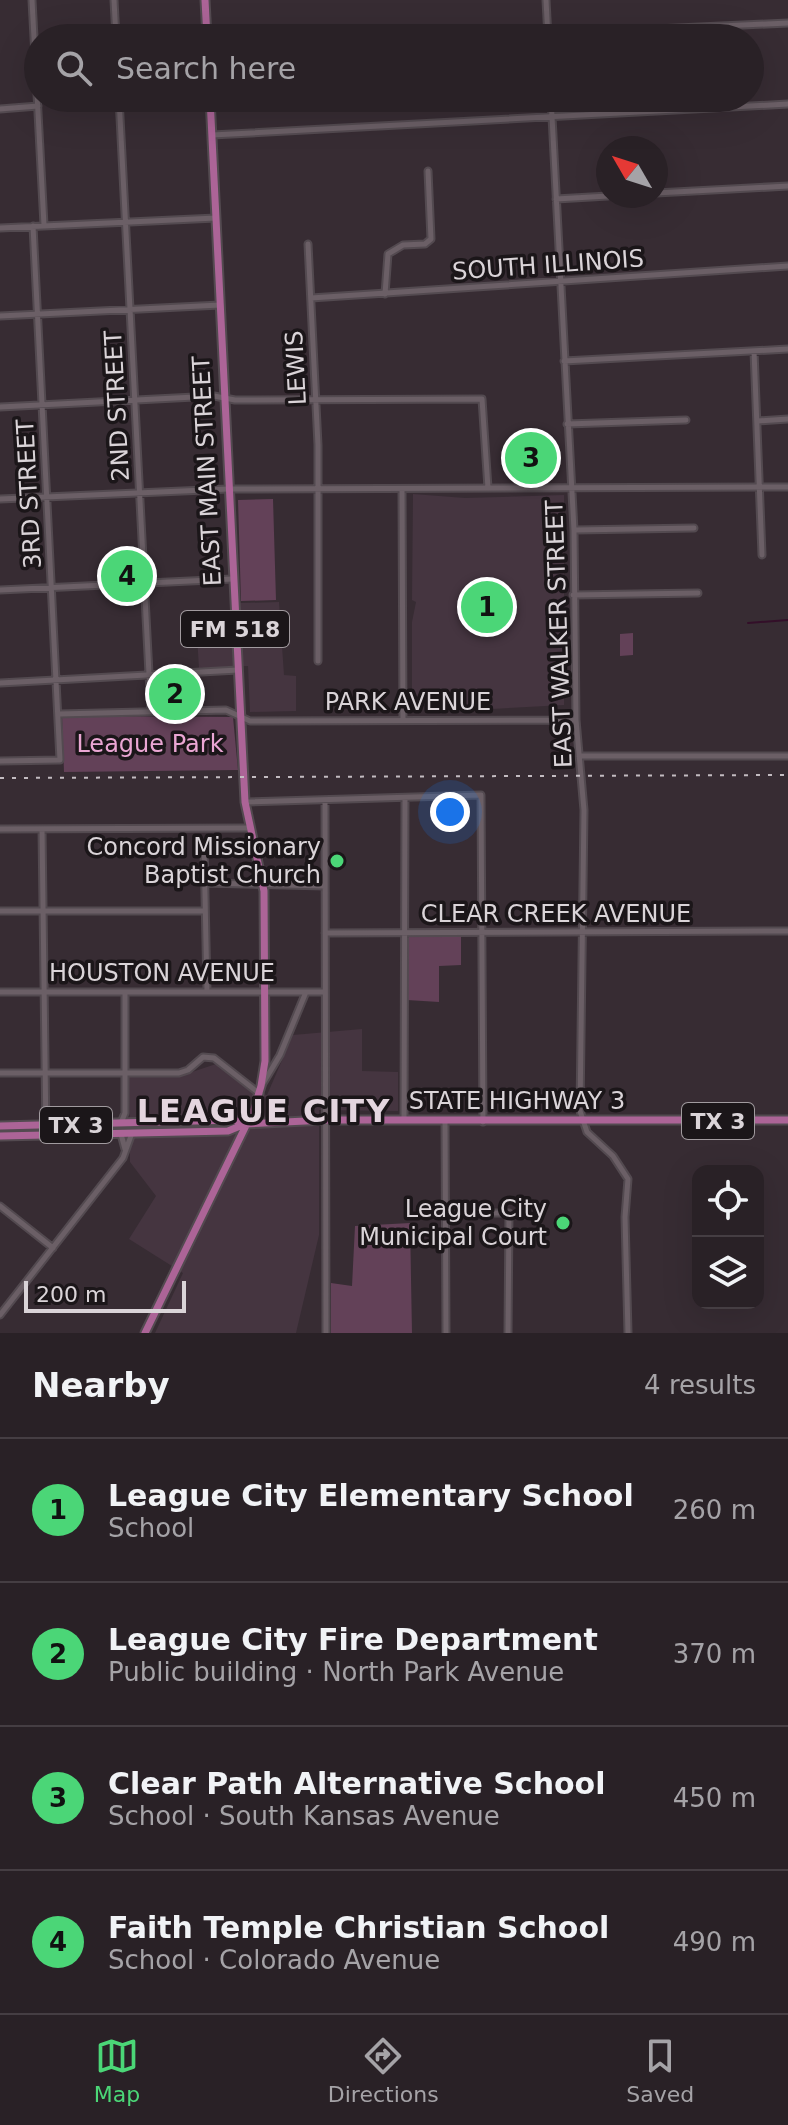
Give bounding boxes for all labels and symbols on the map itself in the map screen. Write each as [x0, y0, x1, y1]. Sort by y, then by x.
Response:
north arrow [596, 136, 668, 208]
street label: SOUTH ILLINOIS [451, 244, 645, 286]
street label: 2ND STREET [99, 330, 135, 482]
street label: LEWIS [280, 330, 312, 406]
street label: EAST MAIN STREET [187, 355, 227, 587]
street label: 3RD STREET [11, 418, 47, 569]
pin: 3 [505, 428, 557, 488]
street label: EAST WALKER STREET [540, 499, 578, 768]
pin: 4 [101, 546, 153, 606]
pin: 1 [461, 577, 513, 637]
road number: FM 518 [181, 611, 289, 647]
pin: 2 [149, 664, 201, 724]
street label: PARK AVENUE [325, 688, 491, 716]
park label: League Park [76, 730, 224, 758]
your location [430, 792, 470, 832]
place label: Concord Missionary Baptist Church [86, 833, 321, 889]
marker: Concord Missionary Baptist Church [328, 852, 346, 870]
street label: CLEAR CREEK AVENUE [421, 900, 691, 928]
street label: HOUSTON AVENUE [49, 959, 275, 987]
street label: STATE HIGHWAY 3 [409, 1087, 625, 1115]
district label: LEAGUE CITY [137, 1092, 391, 1130]
road number: TX 3 [682, 1103, 754, 1139]
road number: TX 3 [40, 1107, 112, 1143]
place label: League City Municipal Court [359, 1195, 547, 1251]
marker: League City Municipal Court [554, 1214, 572, 1232]
scale bar [24, 1277, 186, 1313]

